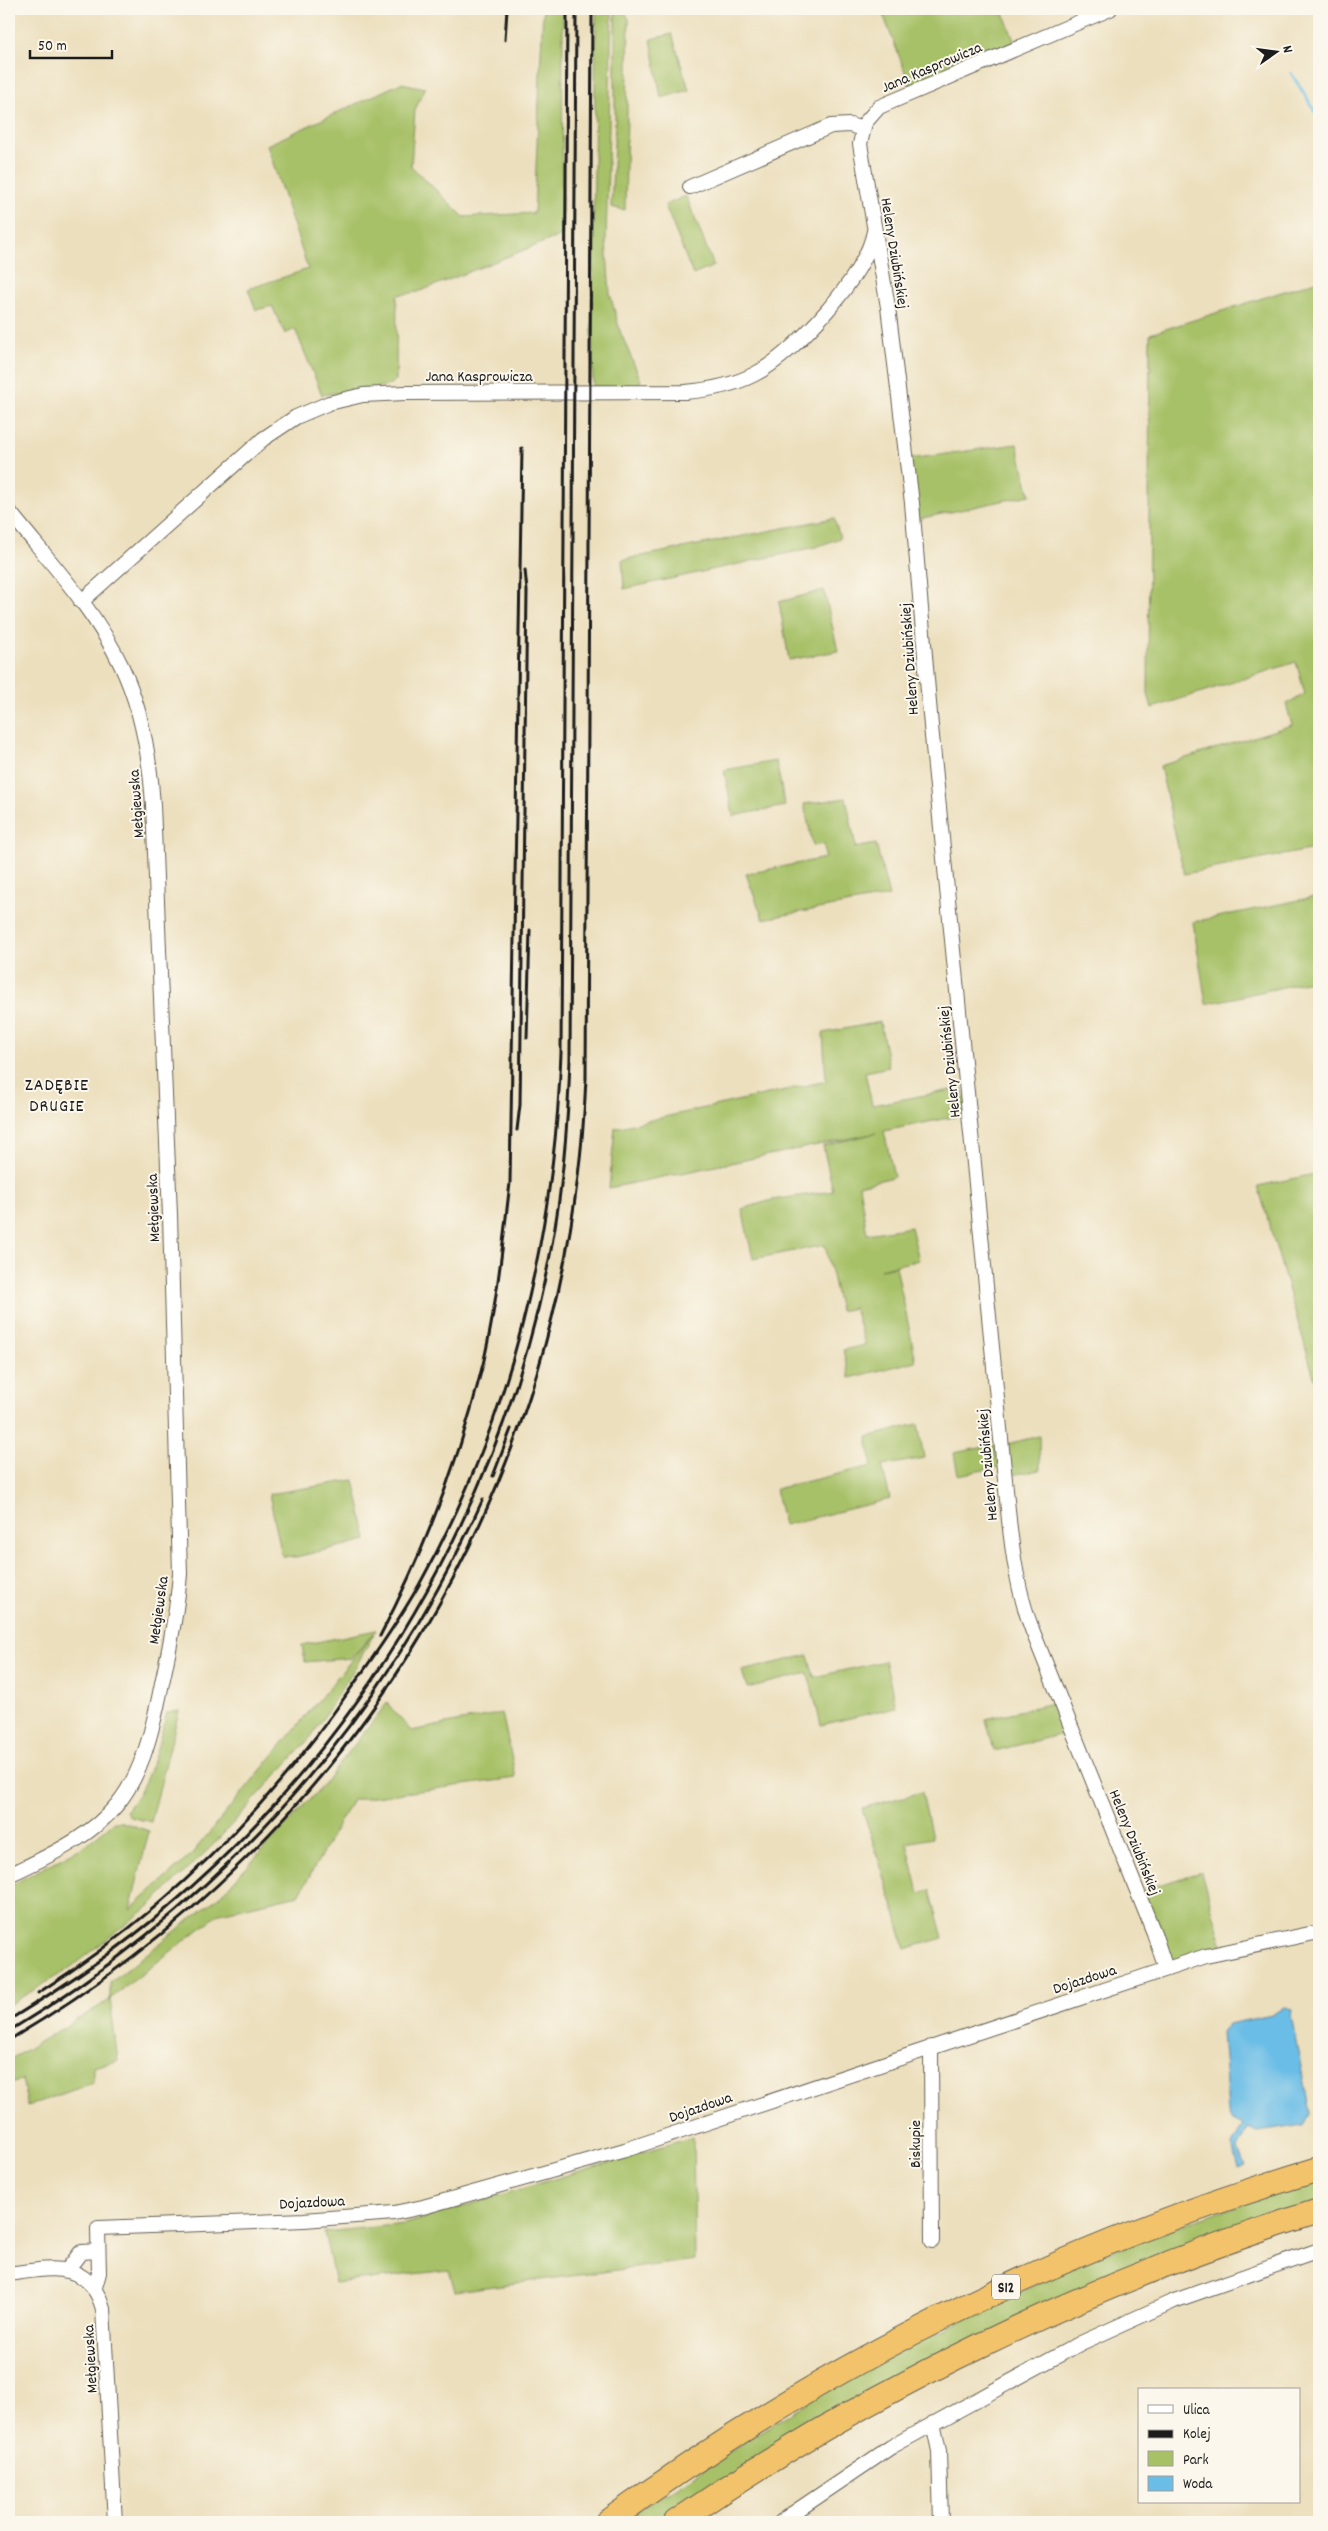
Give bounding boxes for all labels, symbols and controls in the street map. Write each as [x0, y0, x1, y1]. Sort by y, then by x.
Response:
scale bar [30, 28, 112, 60]
north arrow [1250, 28, 1300, 78]
text: 50 m [38, 36, 67, 58]
street label: Jana Kasprowicza [878, 37, 986, 100]
text: N [1276, 44, 1297, 55]
street label: Heleny Dziubińskiej [873, 196, 914, 311]
street label: Jana Kasprowicza [425, 366, 533, 389]
street label: Heleny Dziubińskiej [895, 602, 926, 716]
street label: Mełgiewska [124, 768, 151, 839]
street label: Heleny Dziubińskiej [933, 1005, 968, 1119]
district label: ZADĘBIE DRUGIE [25, 1074, 89, 1120]
street label: Mełgiewska [142, 1173, 167, 1243]
street label: Heleny Dziubińskiej [972, 1408, 1005, 1522]
street label: Mełgiewska [143, 1574, 176, 1646]
street label: Heleny Dziubińskiej [1102, 1786, 1165, 1899]
street label: Dojazdowa [1050, 1959, 1120, 2001]
street label: Dojazdowa [666, 2087, 736, 2130]
street label: Biskupie [905, 2120, 928, 2168]
street label: Dojazdowa [279, 2190, 346, 2217]
road number: S12 [992, 2274, 1020, 2300]
street label: Mełgiewska [78, 2324, 105, 2394]
legend [1138, 2388, 1300, 2504]
text: Ulica [1183, 2400, 1211, 2422]
text: Kolej [1183, 2424, 1211, 2446]
text: Park [1183, 2450, 1209, 2472]
text: Woda [1183, 2474, 1213, 2496]

